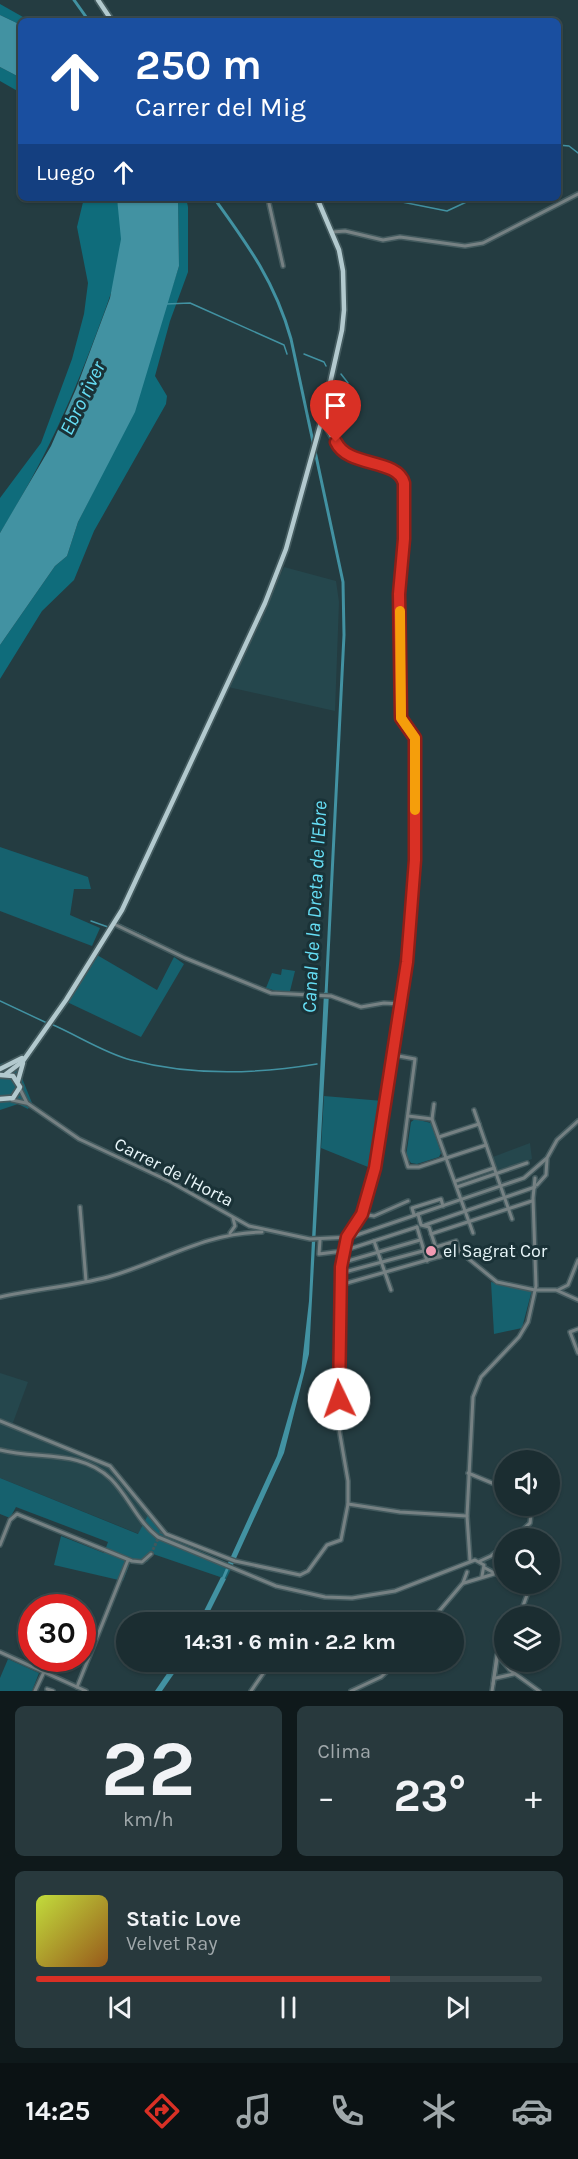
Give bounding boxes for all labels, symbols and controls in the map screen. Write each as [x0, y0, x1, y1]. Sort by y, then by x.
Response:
text: 250 m [135, 40, 262, 90]
icon: ahead [36, 42, 114, 120]
text: Carrer del Mig [135, 91, 306, 123]
icon: ahead [107, 156, 140, 189]
text: Luego [36, 160, 95, 186]
water label: Ebro river [55, 357, 111, 439]
pin [310, 380, 361, 442]
icon: arrive [319, 389, 352, 422]
water label: Canal de la Dreta de l'Ebre [297, 800, 332, 1014]
street label: Carrer de l'Horta [111, 1133, 237, 1211]
place label: el Sagrat Cor [443, 1240, 548, 1262]
marker: el Sagrat Cor [424, 1244, 438, 1258]
position arrow [307, 1367, 371, 1431]
map controls [494, 1450, 560, 1672]
button: sound [494, 1450, 560, 1516]
button: search [494, 1528, 560, 1594]
speed limit sign: 30 [18, 1594, 96, 1672]
button: layers [494, 1606, 560, 1672]
text: 14:31 · 6 min · 2.2 km [184, 1629, 396, 1655]
text: 22 [101, 1723, 195, 1815]
text: Clima [318, 1740, 371, 1763]
text: 23° [393, 1770, 466, 1822]
text: − [318, 1778, 335, 1816]
text: + [525, 1778, 542, 1816]
text: km/h [123, 1808, 174, 1831]
text: Static Love [126, 1906, 241, 1932]
text: Velvet Ray [126, 1932, 218, 1955]
icon: previous [104, 1991, 137, 2024]
icon: pause [272, 1991, 305, 2024]
icon: next [441, 1991, 474, 2024]
icon: directions [141, 2090, 183, 2132]
icon: music [233, 2090, 275, 2132]
icon: phone [326, 2090, 368, 2132]
icon: climate [418, 2090, 460, 2132]
icon: car [511, 2090, 553, 2132]
text: 14:25 [25, 2095, 90, 2127]

